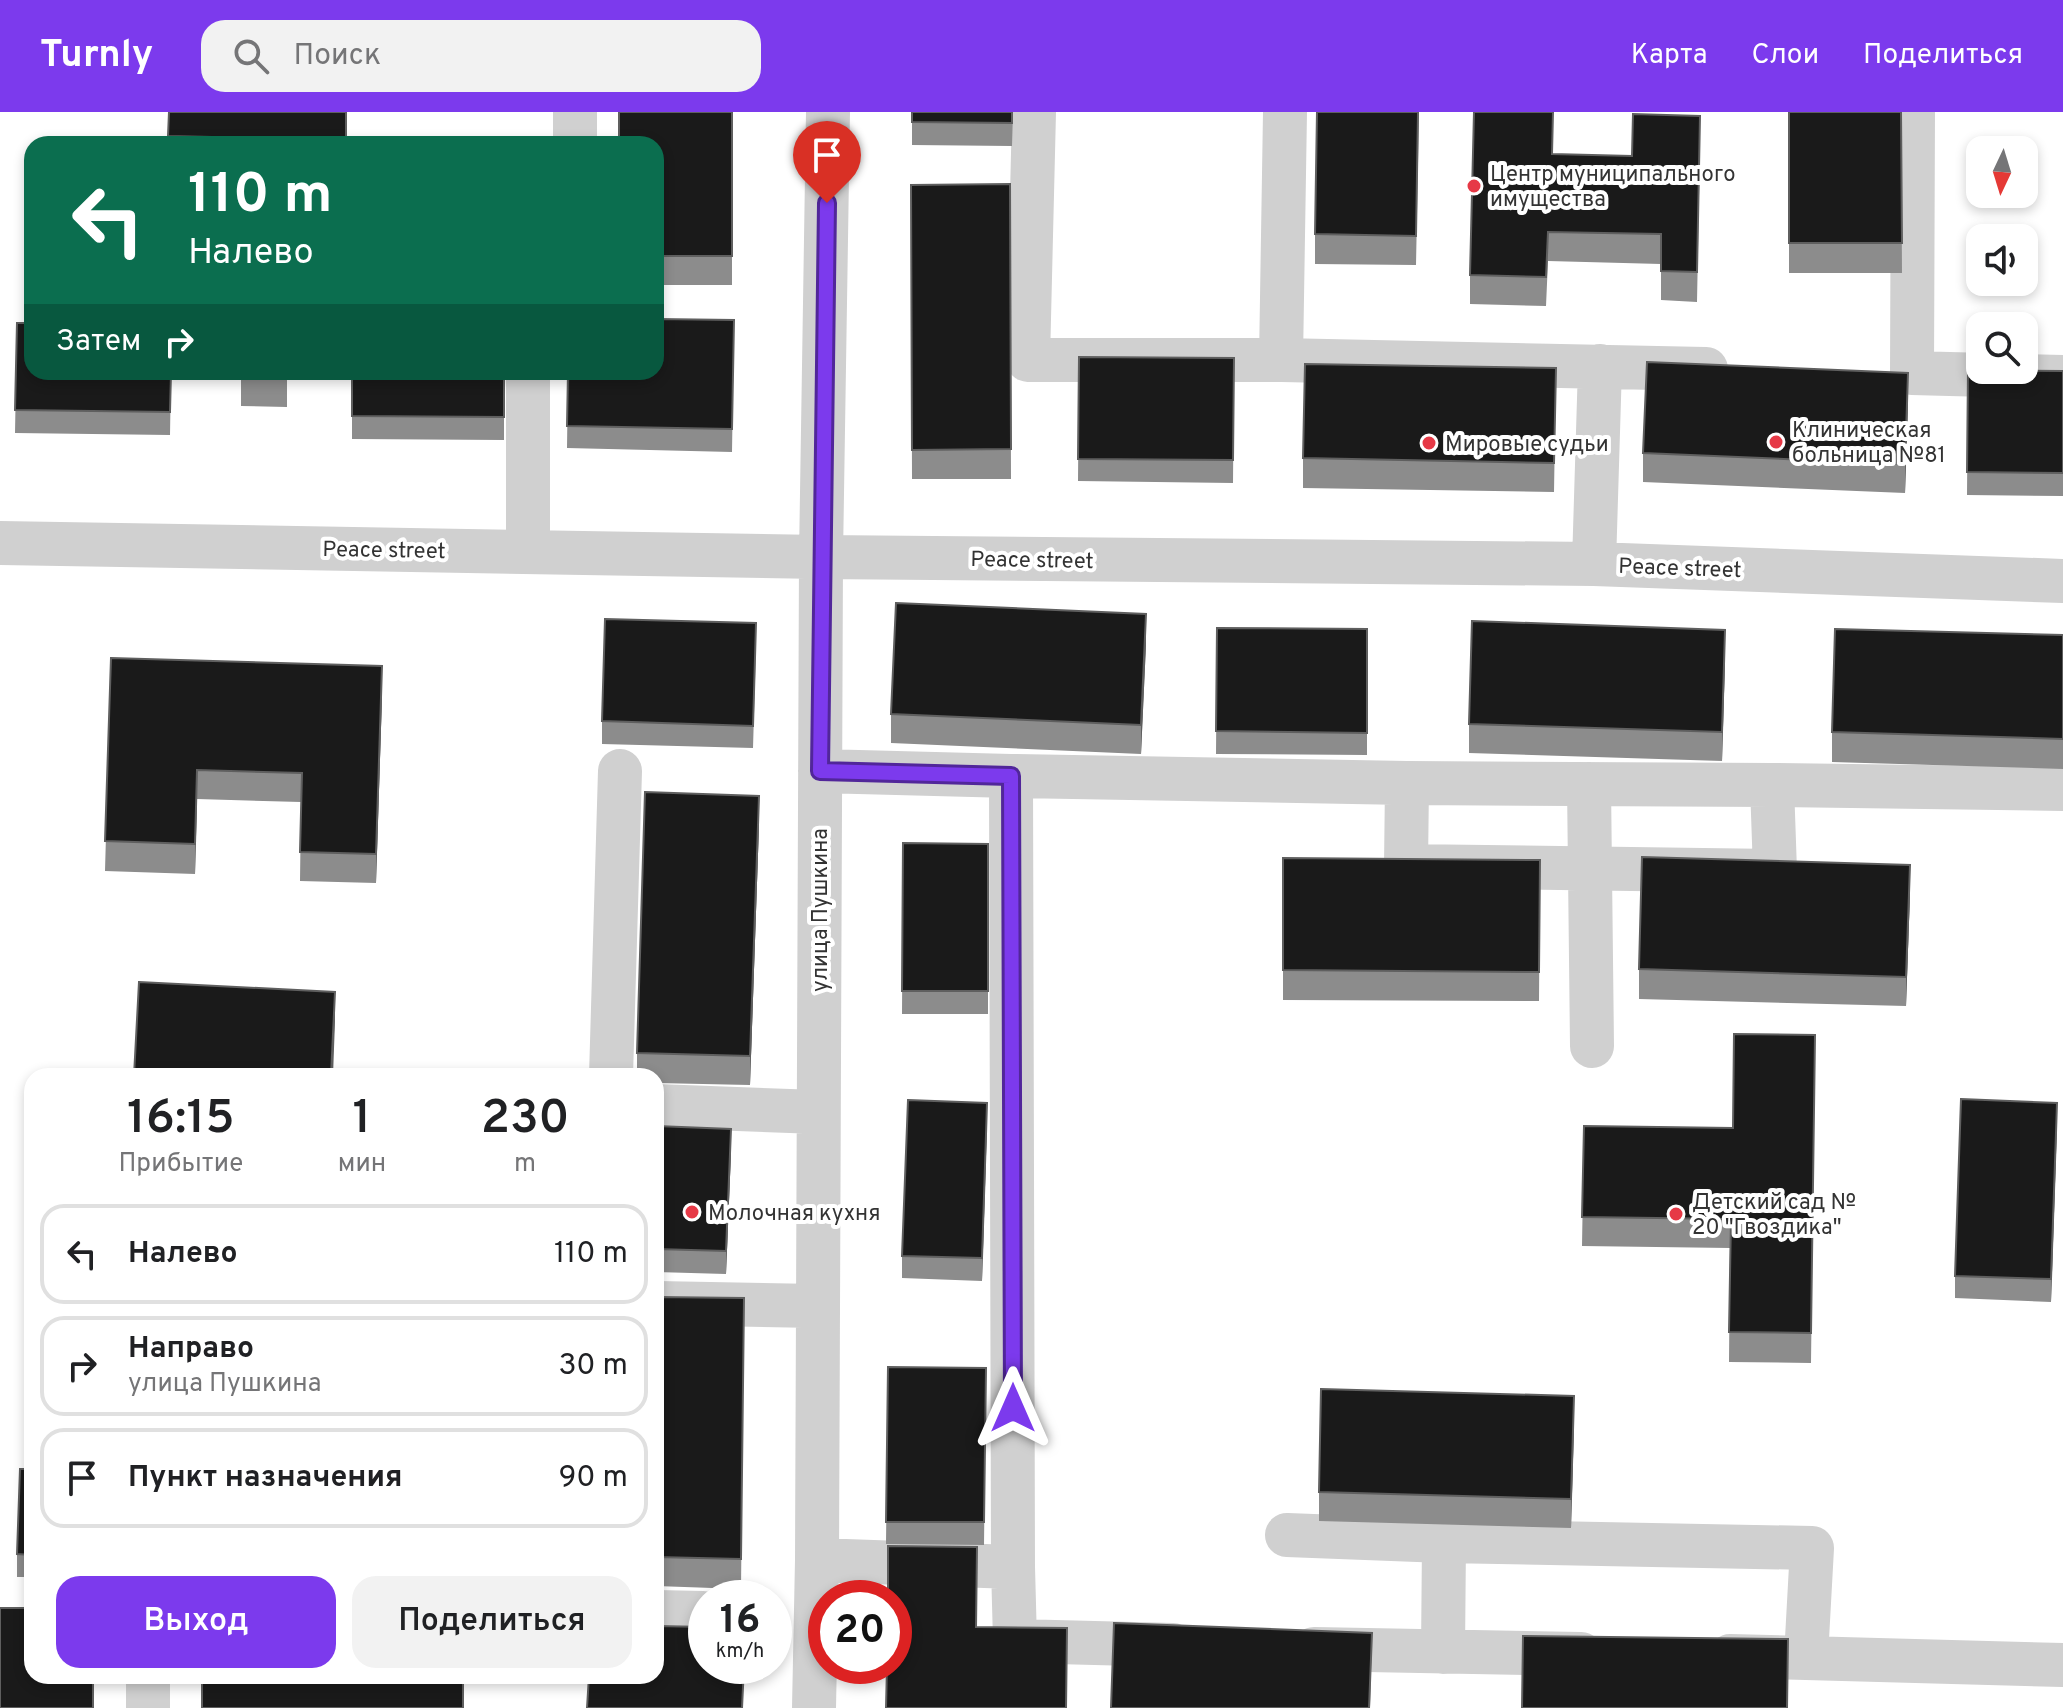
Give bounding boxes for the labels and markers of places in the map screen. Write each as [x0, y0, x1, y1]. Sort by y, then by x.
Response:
pin [793, 121, 861, 203]
place label: Центр муниципального имущества [1490, 162, 1736, 214]
marker: Центр муниципального имущества [1465, 177, 1483, 195]
place label: Клиническая больница №81 [1792, 418, 1946, 470]
place label: Мировые судьи [1445, 432, 1609, 459]
marker: Клиническая больница №81 [1767, 433, 1785, 451]
marker: Мировые судьи [1420, 434, 1438, 452]
place label: Детский сад № 20 "Гвоздика" [1692, 1190, 1856, 1242]
place label: Молочная кухня [708, 1201, 880, 1228]
marker: Молочная кухня [683, 1203, 701, 1221]
marker: Детский сад № 20 "Гвоздика" [1667, 1205, 1685, 1223]

